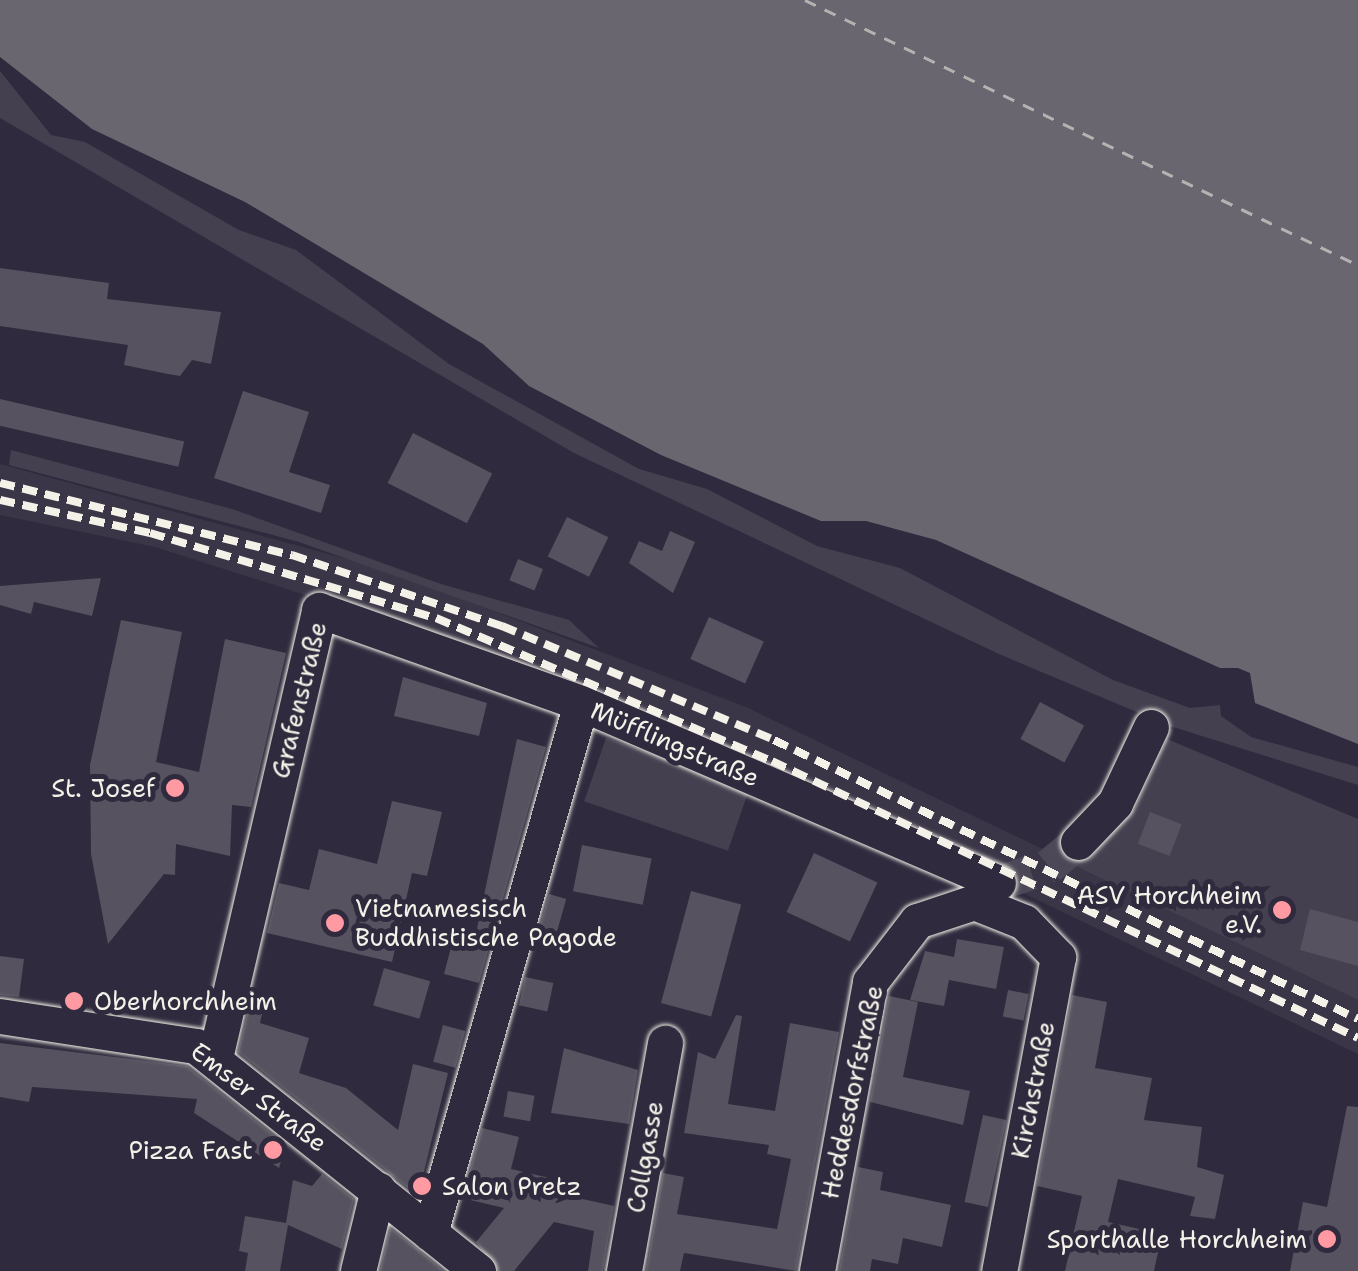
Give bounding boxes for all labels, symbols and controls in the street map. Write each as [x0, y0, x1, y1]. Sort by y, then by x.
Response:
street label: Grafenstraße [265, 619, 333, 781]
street label: Müfflingstraße [586, 695, 764, 793]
place label: St. Josef [51, 773, 155, 803]
marker: St. Josef [164, 777, 186, 799]
place label: ASV Horchheim e.V. [1077, 881, 1262, 940]
place label: Vietnamesisch Buddhistische Pagode [355, 894, 617, 953]
marker: ASV Horchheim e.V. [1271, 899, 1293, 921]
marker: Vietnamesisch Buddhistische Pagode [324, 912, 346, 934]
street label: Heddesdorfstraße [815, 982, 889, 1202]
place label: Oberhorchheim [94, 986, 277, 1016]
marker: Oberhorchheim [63, 990, 85, 1012]
street label: Kirchstraße [1005, 1019, 1061, 1161]
street label: Emser Straße [185, 1036, 333, 1158]
street label: Collgasse [620, 1099, 670, 1215]
place label: Pizza Fast [128, 1135, 253, 1165]
marker: Pizza Fast [262, 1139, 284, 1161]
place label: Salon Pretz [442, 1171, 581, 1201]
marker: Salon Pretz [411, 1175, 433, 1197]
place label: Sporthalle Horchheim [1047, 1224, 1307, 1254]
marker: Sporthalle Horchheim [1316, 1228, 1338, 1250]

